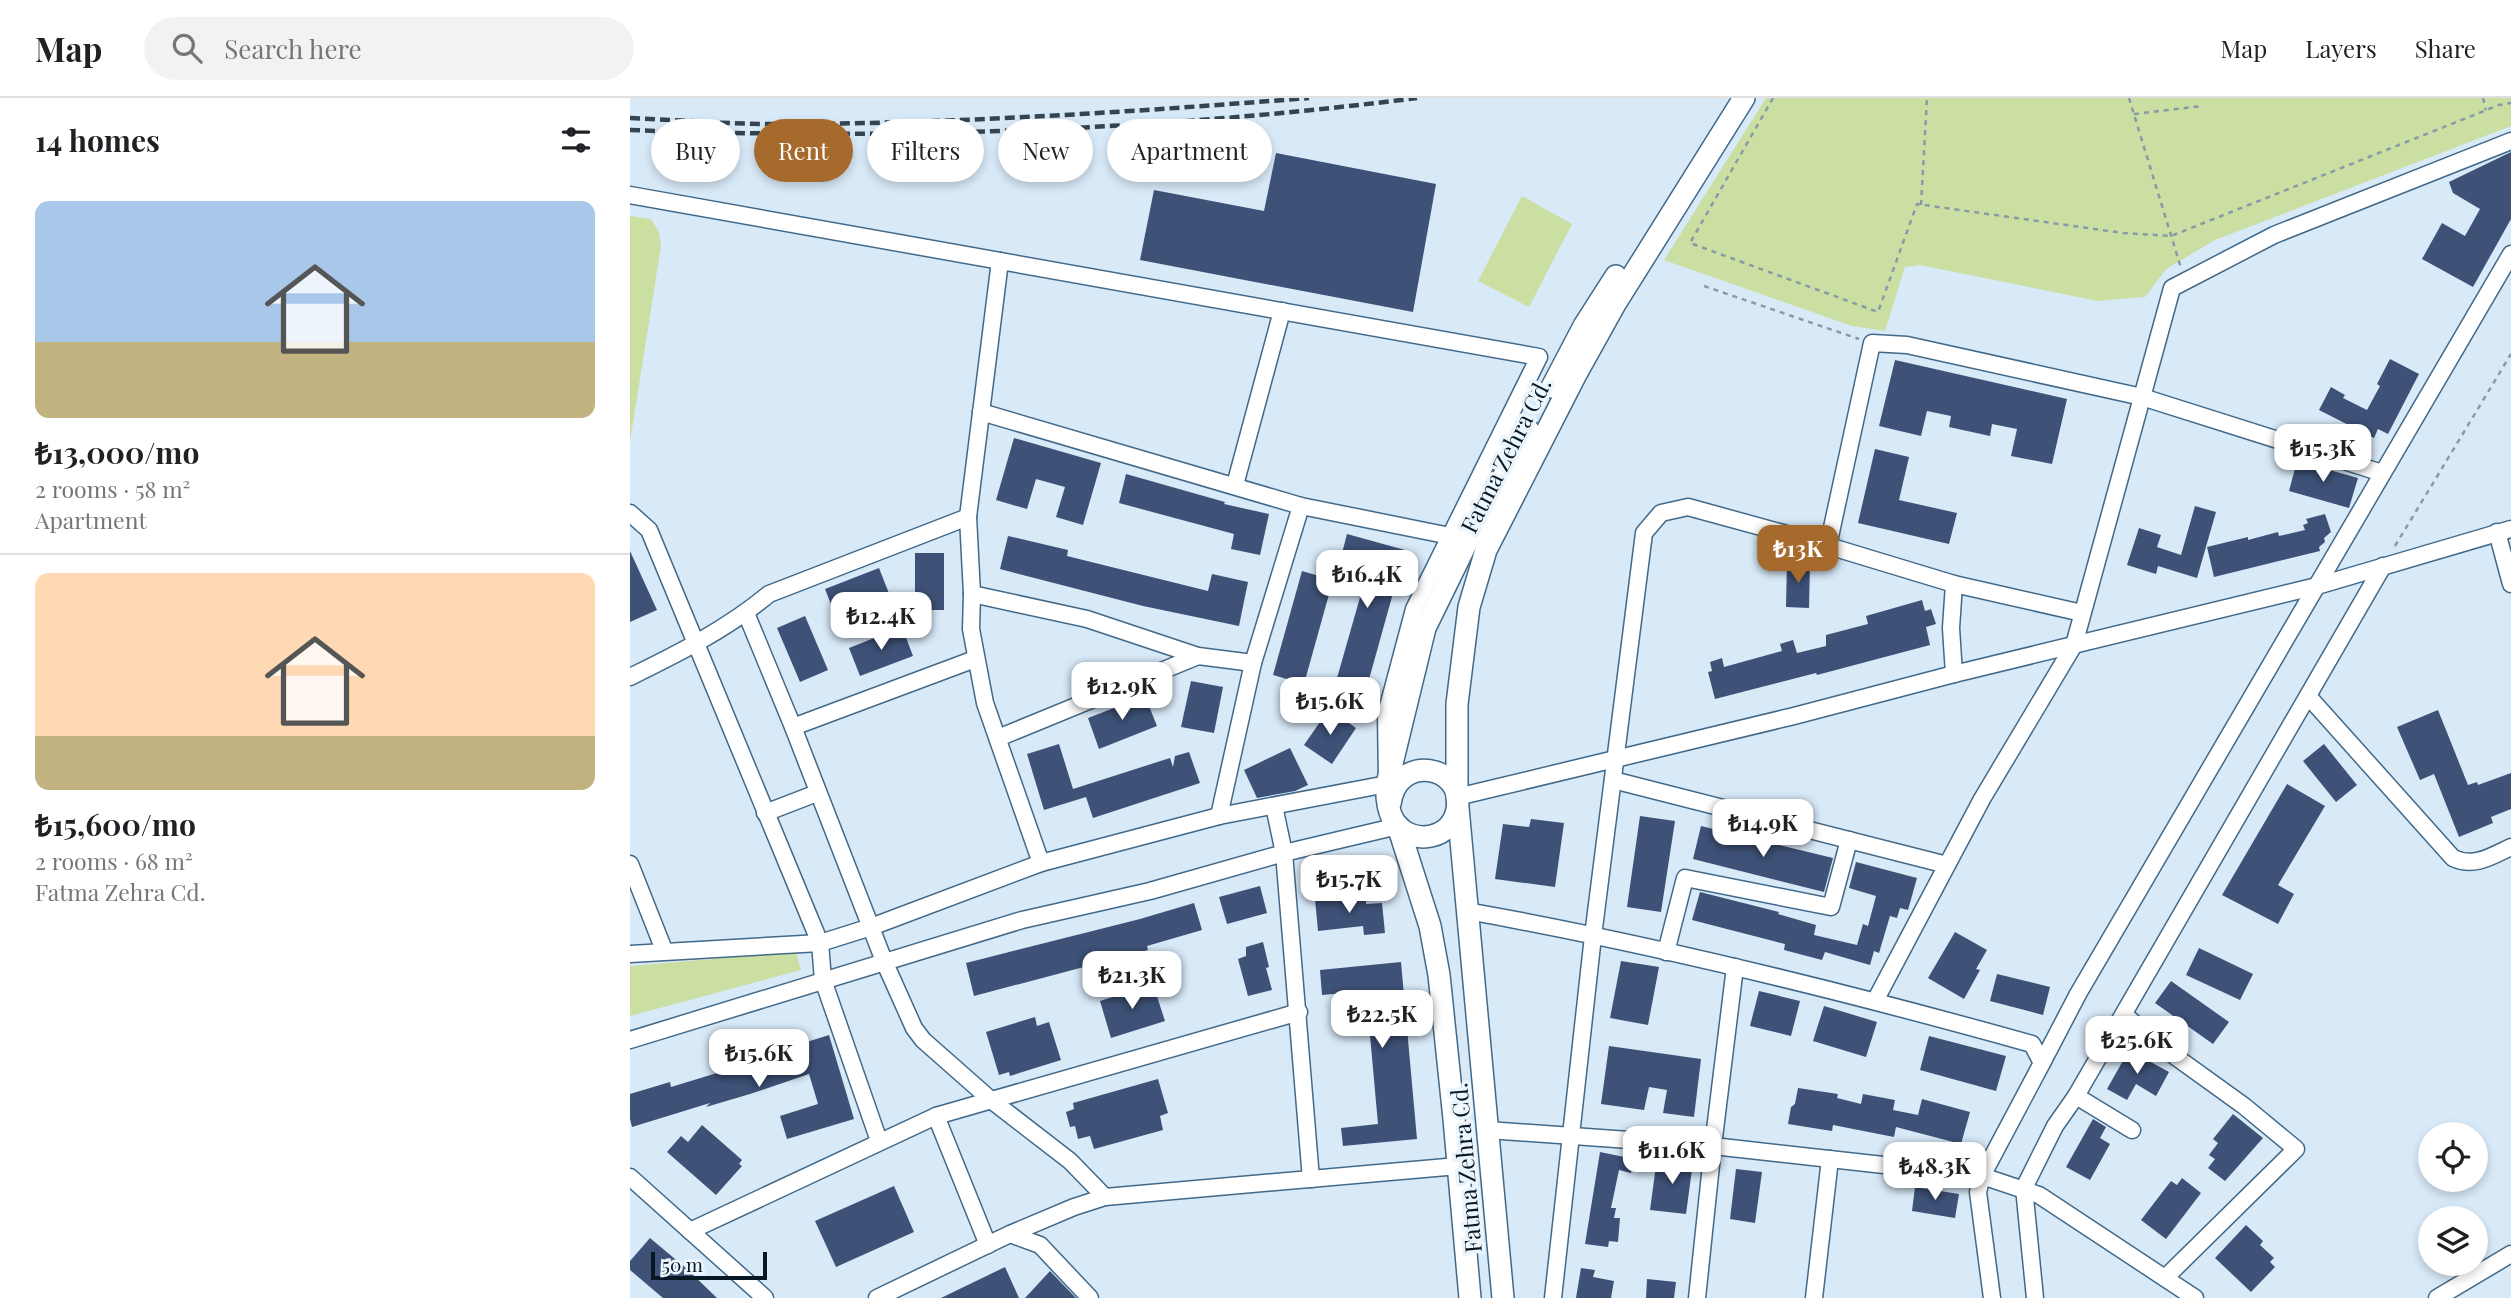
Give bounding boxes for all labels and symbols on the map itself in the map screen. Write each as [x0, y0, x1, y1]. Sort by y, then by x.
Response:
street label: Fatma Zehra Cd. [1452, 372, 1558, 538]
pin: ₺15.3K [2266, 424, 2380, 484]
pin: ₺13K [1757, 526, 1839, 585]
pin: ₺16.4K [1310, 550, 1424, 610]
pin: ₺12.4K [824, 592, 938, 652]
pin: ₺12.9K [1065, 662, 1179, 722]
pin: ₺15.6K [1273, 678, 1387, 737]
pin: ₺14.9K [1706, 800, 1820, 859]
pin: ₺15.7K [1292, 856, 1406, 915]
pin: ₺21.3K [1075, 951, 1189, 1011]
pin: ₺22.5K [1325, 990, 1439, 1050]
pin: ₺25.6K [2080, 1016, 2194, 1076]
pin: ₺15.6K [702, 1030, 816, 1089]
street label: Fatma Zehra Cd. [1442, 1082, 1488, 1254]
pin: ₺11.6K [1615, 1126, 1729, 1186]
pin: ₺48.3K [1878, 1142, 1992, 1202]
scale bar [651, 1249, 766, 1281]

